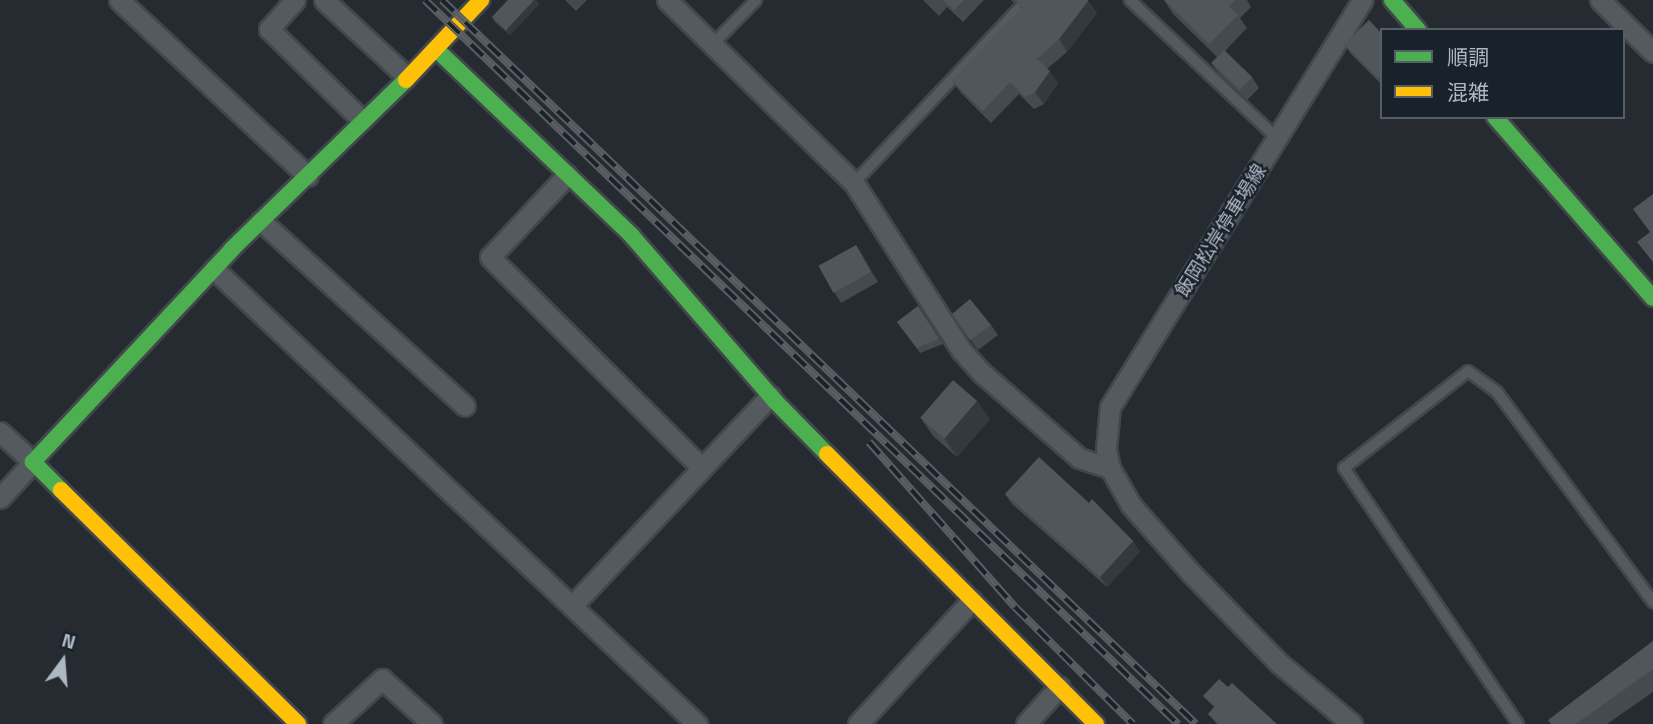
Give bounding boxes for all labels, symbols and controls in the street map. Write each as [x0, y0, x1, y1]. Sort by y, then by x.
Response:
legend [1380, 28, 1625, 119]
text: 順調 [1447, 41, 1489, 73]
text: 混雑 [1447, 76, 1489, 108]
street label: 飯岡松岸停車場線 [1170, 160, 1270, 300]
text: N [59, 625, 79, 656]
north arrow [28, 626, 98, 696]

